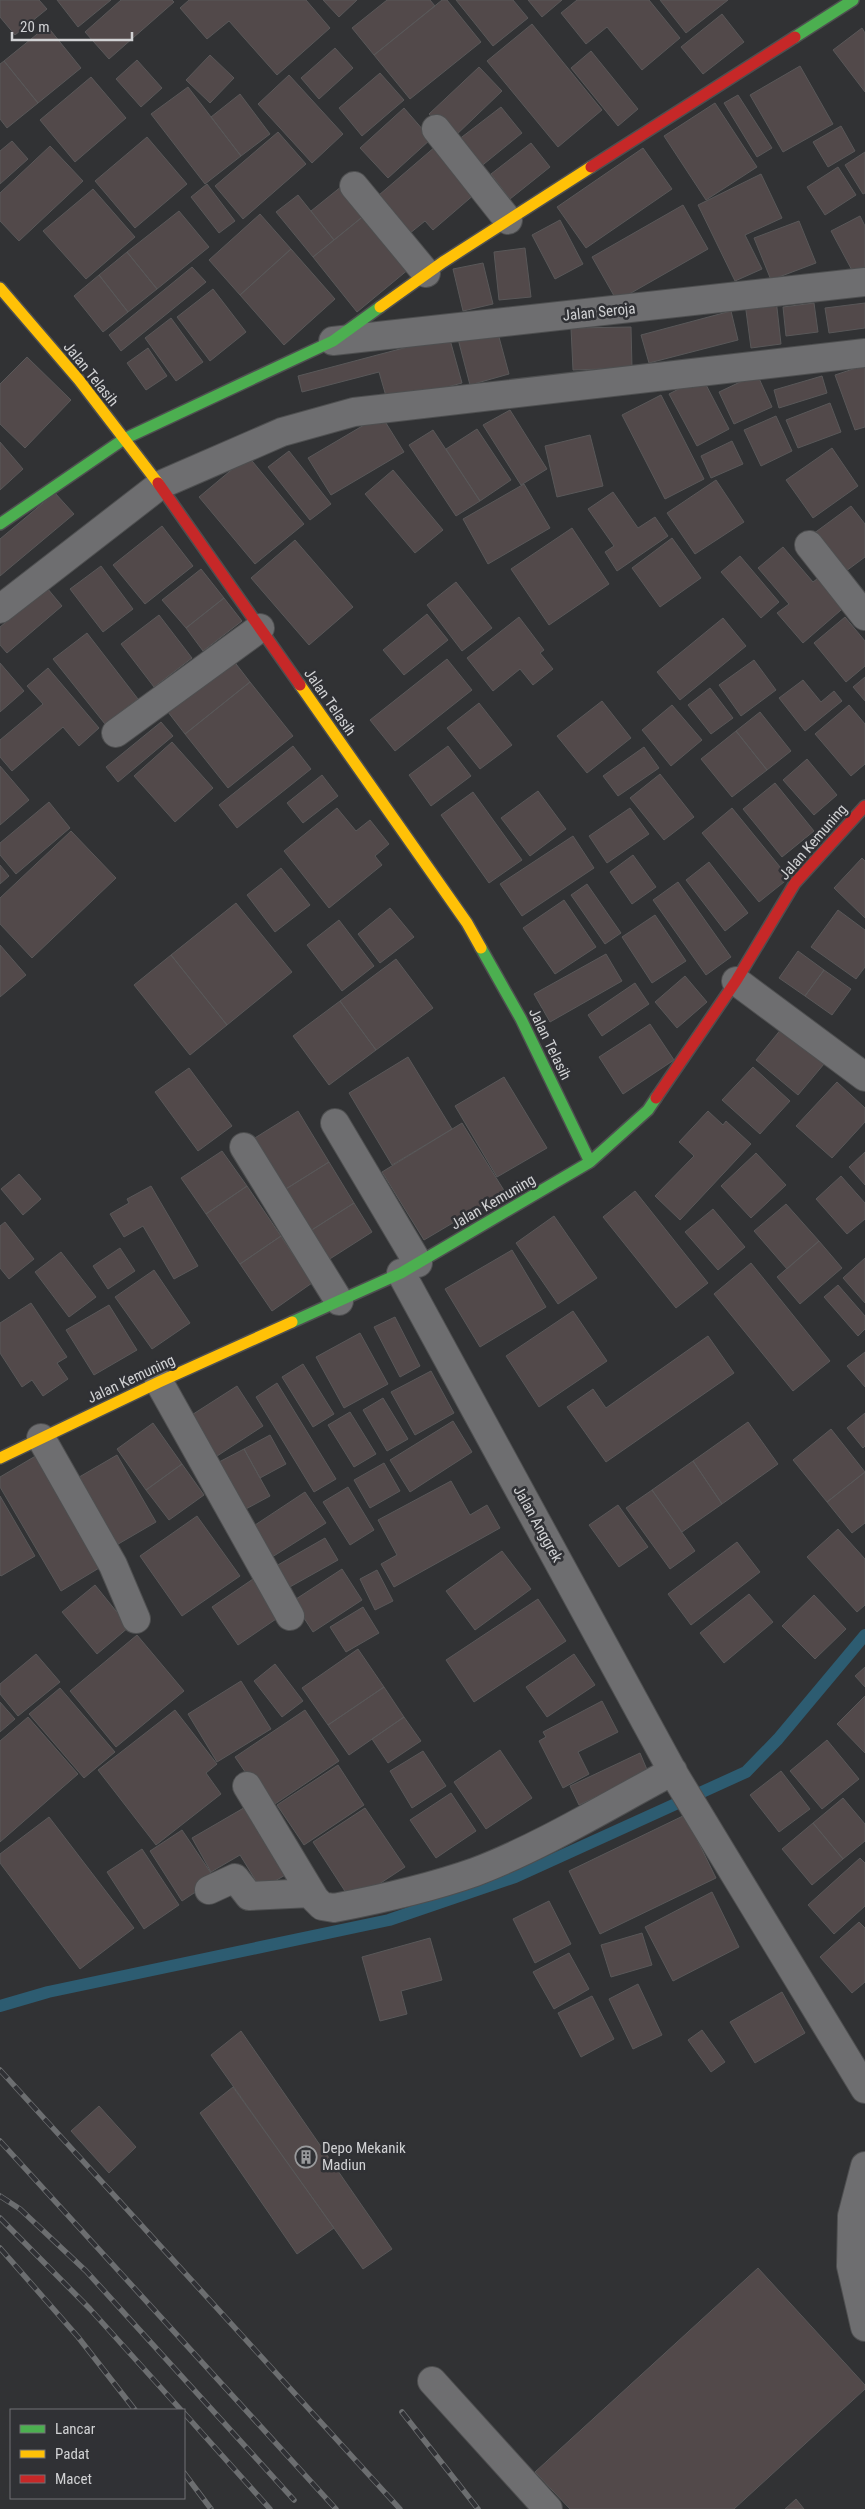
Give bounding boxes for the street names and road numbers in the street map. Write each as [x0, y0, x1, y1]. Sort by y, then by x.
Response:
street label: Jalan Seroja [562, 299, 636, 325]
street label: Jalan Telasih [60, 338, 122, 410]
street label: Jalan Telasih [300, 665, 360, 739]
street label: Jalan Kemuning [775, 800, 851, 884]
street label: Jalan Telasih [525, 1005, 575, 1083]
street label: Jalan Kemuning [447, 1171, 539, 1233]
street label: Jalan Kemuning [84, 1351, 178, 1407]
street label: Jalan Anggrek [510, 1483, 567, 1566]

